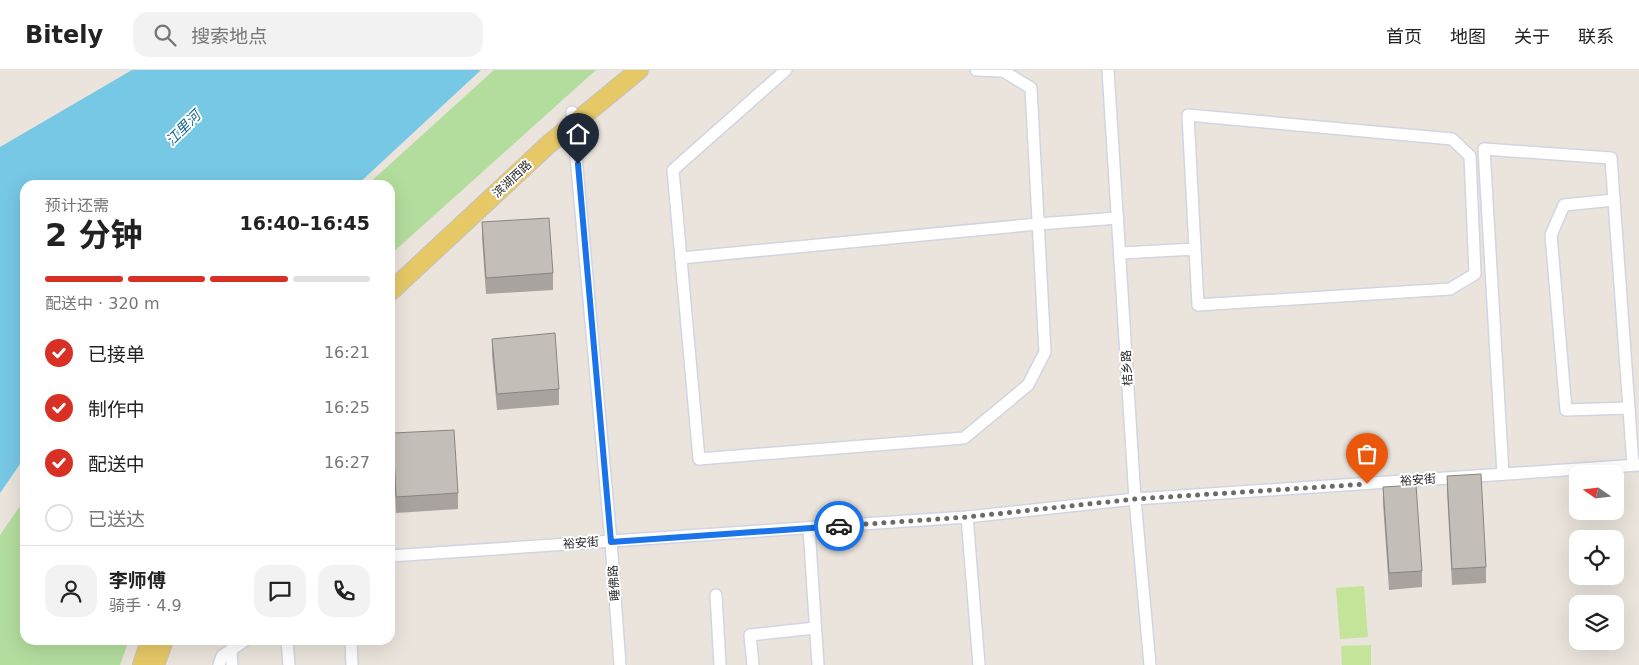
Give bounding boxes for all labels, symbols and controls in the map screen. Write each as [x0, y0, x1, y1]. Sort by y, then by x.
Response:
search box [133, 12, 483, 57]
text: Bitely [25, 21, 103, 49]
icon: search [151, 21, 179, 49]
text: 搜索地点 [191, 25, 267, 47]
text: 首页 [1386, 26, 1422, 47]
text: 地图 [1450, 26, 1486, 47]
text: 关于 [1514, 26, 1550, 47]
text: 联系 [1578, 26, 1614, 47]
water label: 江里河 [162, 105, 206, 149]
pin [557, 113, 599, 164]
icon: home [564, 120, 592, 148]
street label: 滨湖西路 [490, 158, 534, 200]
text: 预计还需 [45, 196, 109, 215]
text: 16:40–16:45 [240, 212, 370, 234]
text: 2 分钟 [45, 216, 142, 254]
text: 配送中 · 320 m [45, 294, 159, 313]
icon: check [45, 339, 73, 367]
text: 已接单 [88, 343, 145, 365]
text: 16:21 [324, 343, 370, 362]
street label: 桔乡路 [1119, 350, 1135, 386]
icon: check [45, 394, 73, 422]
text: 制作中 [88, 398, 145, 420]
text: 16:25 [324, 398, 370, 417]
pin [1346, 433, 1388, 484]
icon: bag [1353, 440, 1381, 468]
icon: check [45, 449, 73, 477]
text: 配送中 [88, 453, 145, 475]
text: 16:27 [324, 453, 370, 472]
north arrow [1569, 465, 1624, 520]
map controls [1569, 465, 1624, 650]
street label: 裕安街 [1400, 472, 1436, 488]
courier [814, 501, 864, 551]
text: 已送达 [88, 508, 145, 530]
icon: car [825, 512, 853, 540]
button: locate [1569, 530, 1624, 585]
street label: 裕安街 [563, 535, 599, 551]
button: person [45, 565, 97, 617]
button: chat [254, 565, 306, 617]
button: phone [318, 565, 370, 617]
street label: 睡佛路 [606, 565, 622, 601]
text: 李师傅 [109, 569, 166, 591]
button: layers [1569, 595, 1624, 650]
text: 骑手 · 4.9 [109, 596, 182, 615]

